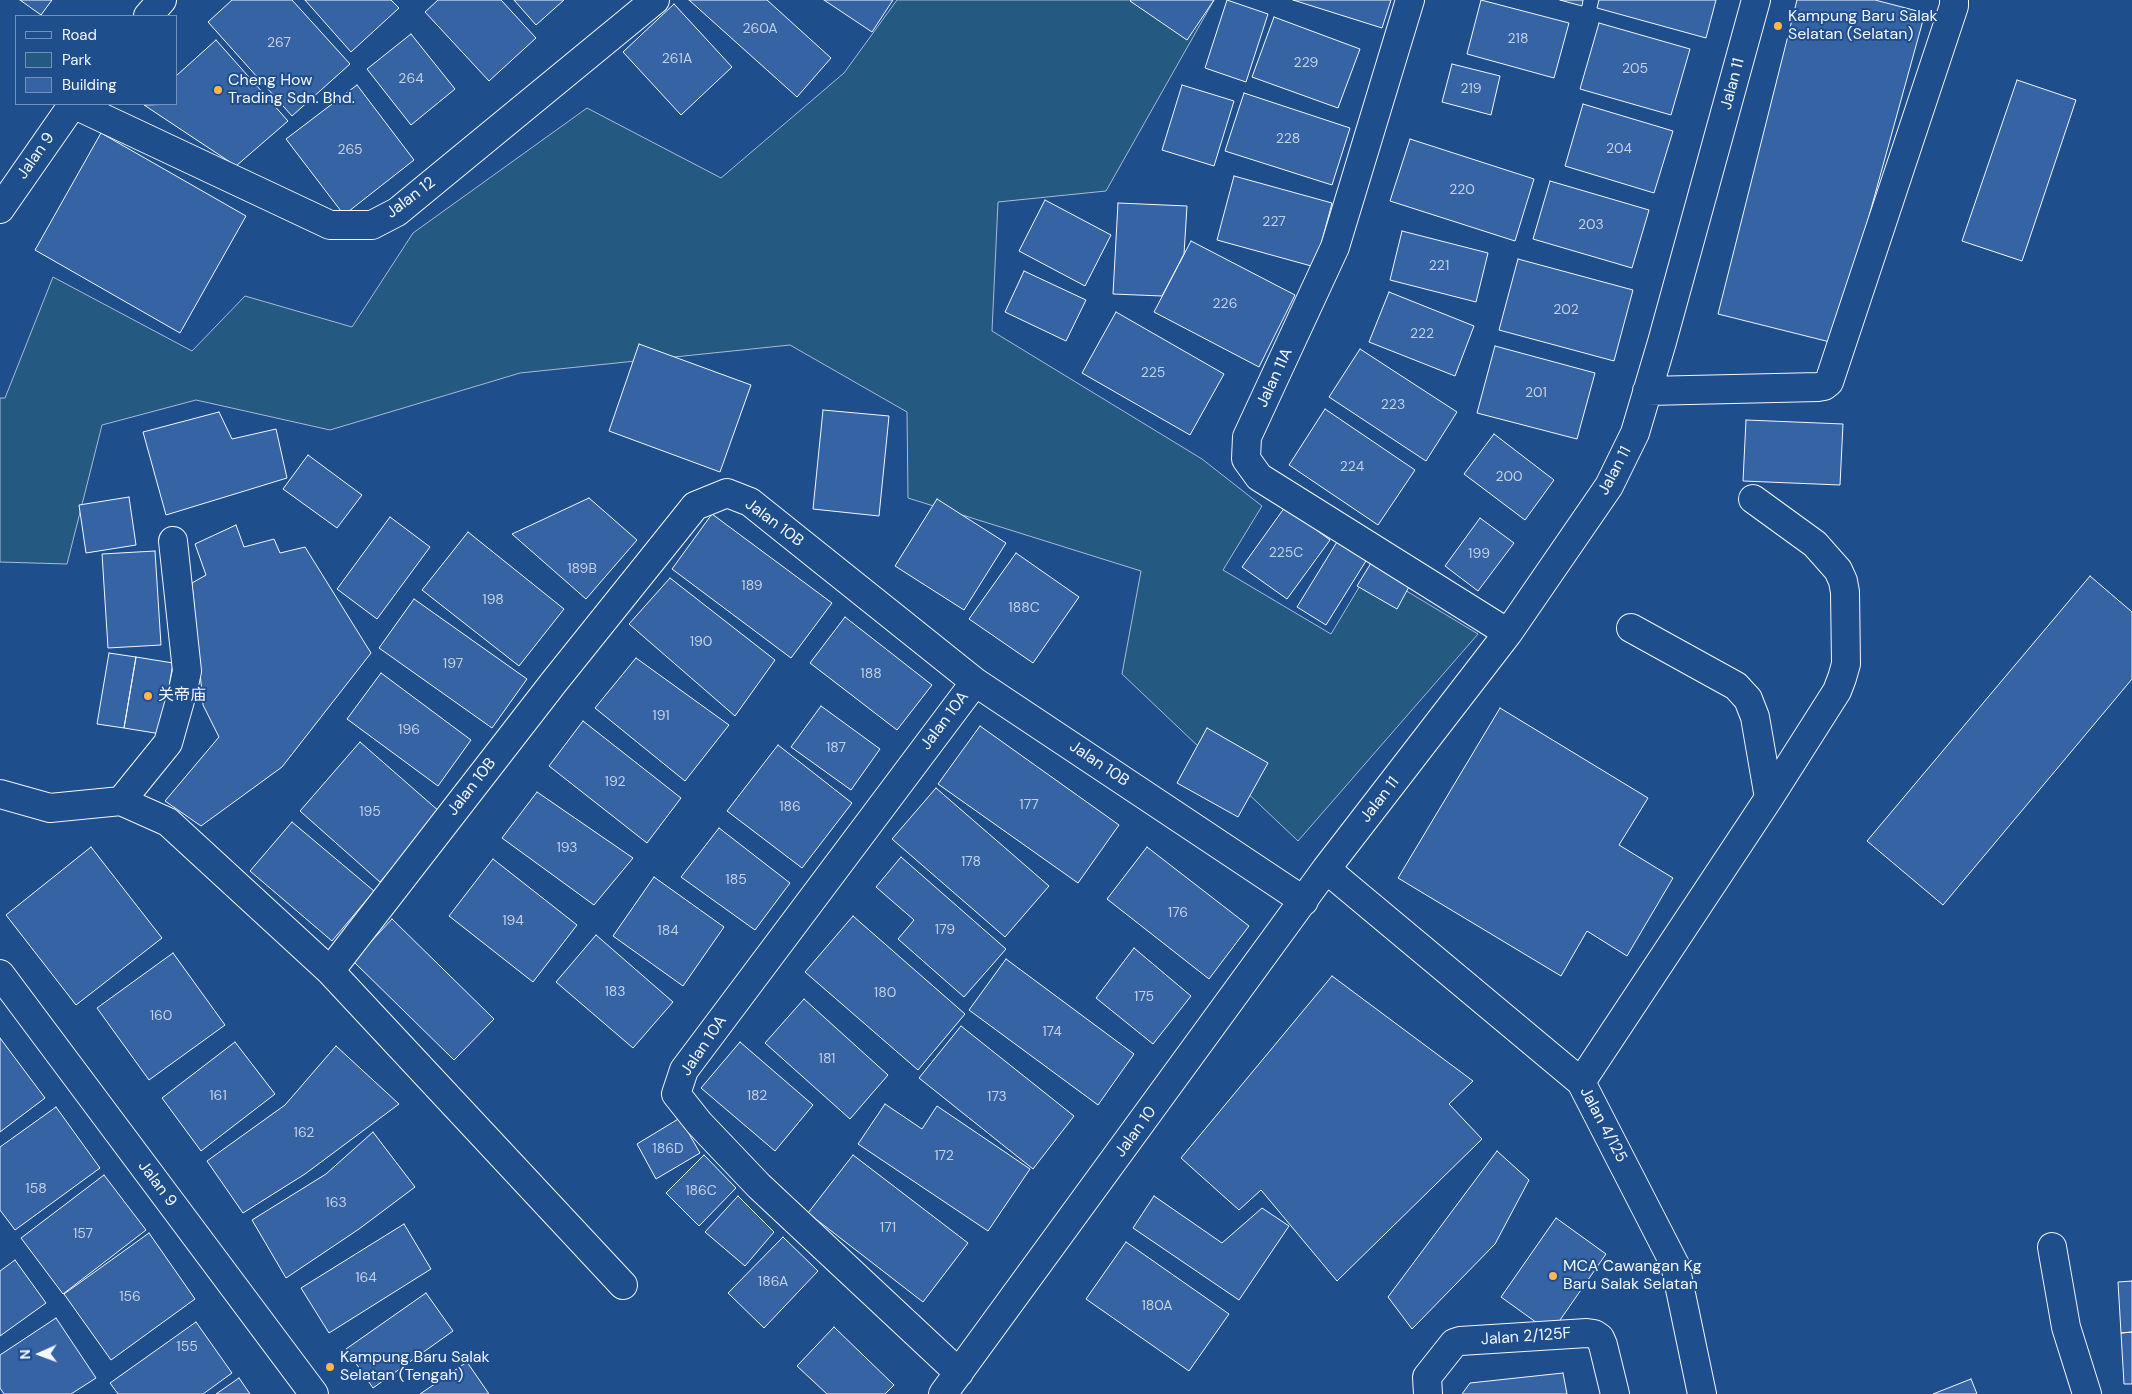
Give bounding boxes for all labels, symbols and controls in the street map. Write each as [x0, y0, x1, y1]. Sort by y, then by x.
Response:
place label: Kampung Baru Salak Selatan (Selatan) [1788, 7, 1938, 45]
legend [15, 15, 178, 105]
marker: Kampung Baru Salak Selatan (Selatan) [1772, 20, 1784, 32]
house number: 260A [742, 21, 778, 37]
text: Road [62, 25, 97, 45]
house number: 218 [1508, 31, 1528, 47]
house number: 267 [267, 35, 291, 51]
text: Park [62, 50, 92, 70]
house number: 261A [662, 51, 692, 67]
house number: 229 [1294, 55, 1318, 71]
street label: Jalan 11 [1717, 56, 1749, 112]
house number: 205 [1622, 61, 1648, 77]
place label: Cheng How Trading Sdn. Bhd. [228, 71, 355, 109]
house number: 264 [398, 71, 424, 87]
text: Building [62, 75, 117, 95]
house number: 219 [1460, 81, 1482, 97]
marker: Cheng How Trading Sdn. Bhd. [212, 84, 224, 96]
street label: Jalan 9 [13, 129, 59, 183]
house number: 228 [1276, 131, 1300, 147]
house number: 204 [1606, 141, 1632, 157]
house number: 265 [337, 142, 363, 158]
street label: Jalan 12 [383, 173, 439, 223]
house number: 220 [1449, 182, 1475, 198]
house number: 227 [1262, 214, 1286, 230]
house number: 203 [1578, 217, 1604, 233]
house number: 221 [1429, 258, 1449, 274]
house number: 226 [1213, 296, 1237, 312]
house number: 202 [1553, 302, 1579, 318]
house number: 222 [1410, 326, 1434, 342]
street label: Jalan 11A [1253, 345, 1297, 411]
house number: 225 [1141, 365, 1165, 381]
house number: 201 [1525, 385, 1547, 401]
house number: 223 [1381, 397, 1405, 413]
street label: Jalan 11 [1594, 443, 1636, 499]
house number: 224 [1340, 459, 1364, 475]
house number: 200 [1495, 469, 1523, 485]
street label: Jalan 10B [741, 495, 807, 551]
house number: 225C [1269, 545, 1303, 561]
house number: 199 [1468, 546, 1490, 562]
house number: 189B [567, 561, 597, 577]
house number: 189 [741, 578, 763, 594]
house number: 198 [482, 592, 504, 608]
house number: 188C [1008, 600, 1040, 616]
house number: 190 [690, 634, 712, 650]
house number: 197 [443, 656, 463, 672]
house number: 188 [860, 666, 882, 682]
place label: 关帝庙 [158, 686, 206, 706]
street label: Jalan 10A [917, 688, 973, 754]
marker: 关帝庙 [142, 690, 154, 702]
house number: 191 [652, 708, 670, 724]
house number: 196 [398, 722, 420, 738]
street label: Jalan 10B [1065, 737, 1133, 791]
house number: 187 [826, 740, 846, 756]
street label: Jalan 10B [443, 754, 501, 820]
street label: Jalan 11 [1356, 773, 1404, 827]
house number: 192 [605, 774, 625, 790]
house number: 177 [1019, 797, 1039, 813]
house number: 186 [779, 799, 801, 815]
house number: 195 [359, 804, 381, 820]
house number: 193 [556, 840, 578, 856]
house number: 178 [961, 854, 981, 870]
house number: 185 [725, 872, 747, 888]
house number: 176 [1168, 905, 1188, 921]
house number: 194 [502, 913, 524, 929]
house number: 179 [935, 922, 955, 938]
house number: 184 [657, 923, 679, 939]
house number: 183 [604, 984, 626, 1000]
house number: 180 [874, 985, 896, 1001]
house number: 175 [1134, 989, 1154, 1005]
house number: 160 [150, 1008, 172, 1024]
street label: Jalan 10A [677, 1012, 731, 1080]
house number: 174 [1042, 1024, 1062, 1040]
house number: 181 [819, 1051, 835, 1067]
street label: Jalan 4/125 [1575, 1084, 1631, 1166]
house number: 161 [209, 1088, 227, 1104]
house number: 182 [747, 1088, 767, 1104]
house number: 173 [987, 1089, 1007, 1105]
street label: Jalan 10 [1111, 1103, 1161, 1161]
house number: 162 [294, 1125, 314, 1141]
house number: 186D [652, 1141, 684, 1157]
house number: 172 [934, 1148, 954, 1164]
street label: Jalan 9 [134, 1157, 180, 1211]
house number: 158 [25, 1181, 47, 1197]
house number: 186C [685, 1183, 717, 1199]
house number: 163 [325, 1195, 347, 1211]
house number: 171 [880, 1220, 896, 1236]
house number: 157 [73, 1226, 93, 1242]
place label: MCA Cawangan Kg Baru Salak Selatan [1563, 1257, 1702, 1295]
house number: 164 [355, 1270, 377, 1286]
marker: MCA Cawangan Kg Baru Salak Selatan [1547, 1270, 1559, 1282]
house number: 186A [758, 1274, 788, 1290]
house number: 156 [119, 1289, 141, 1305]
house number: 180A [1141, 1298, 1173, 1314]
street label: Jalan 2/125F [1480, 1324, 1572, 1350]
north arrow [15, 1329, 65, 1379]
house number: 155 [176, 1339, 198, 1355]
place label: Kampung Baru Salak Selatan (Tengah) [340, 1348, 490, 1386]
text: N [16, 1349, 34, 1360]
marker: Kampung Baru Salak Selatan (Tengah) [324, 1361, 336, 1373]

